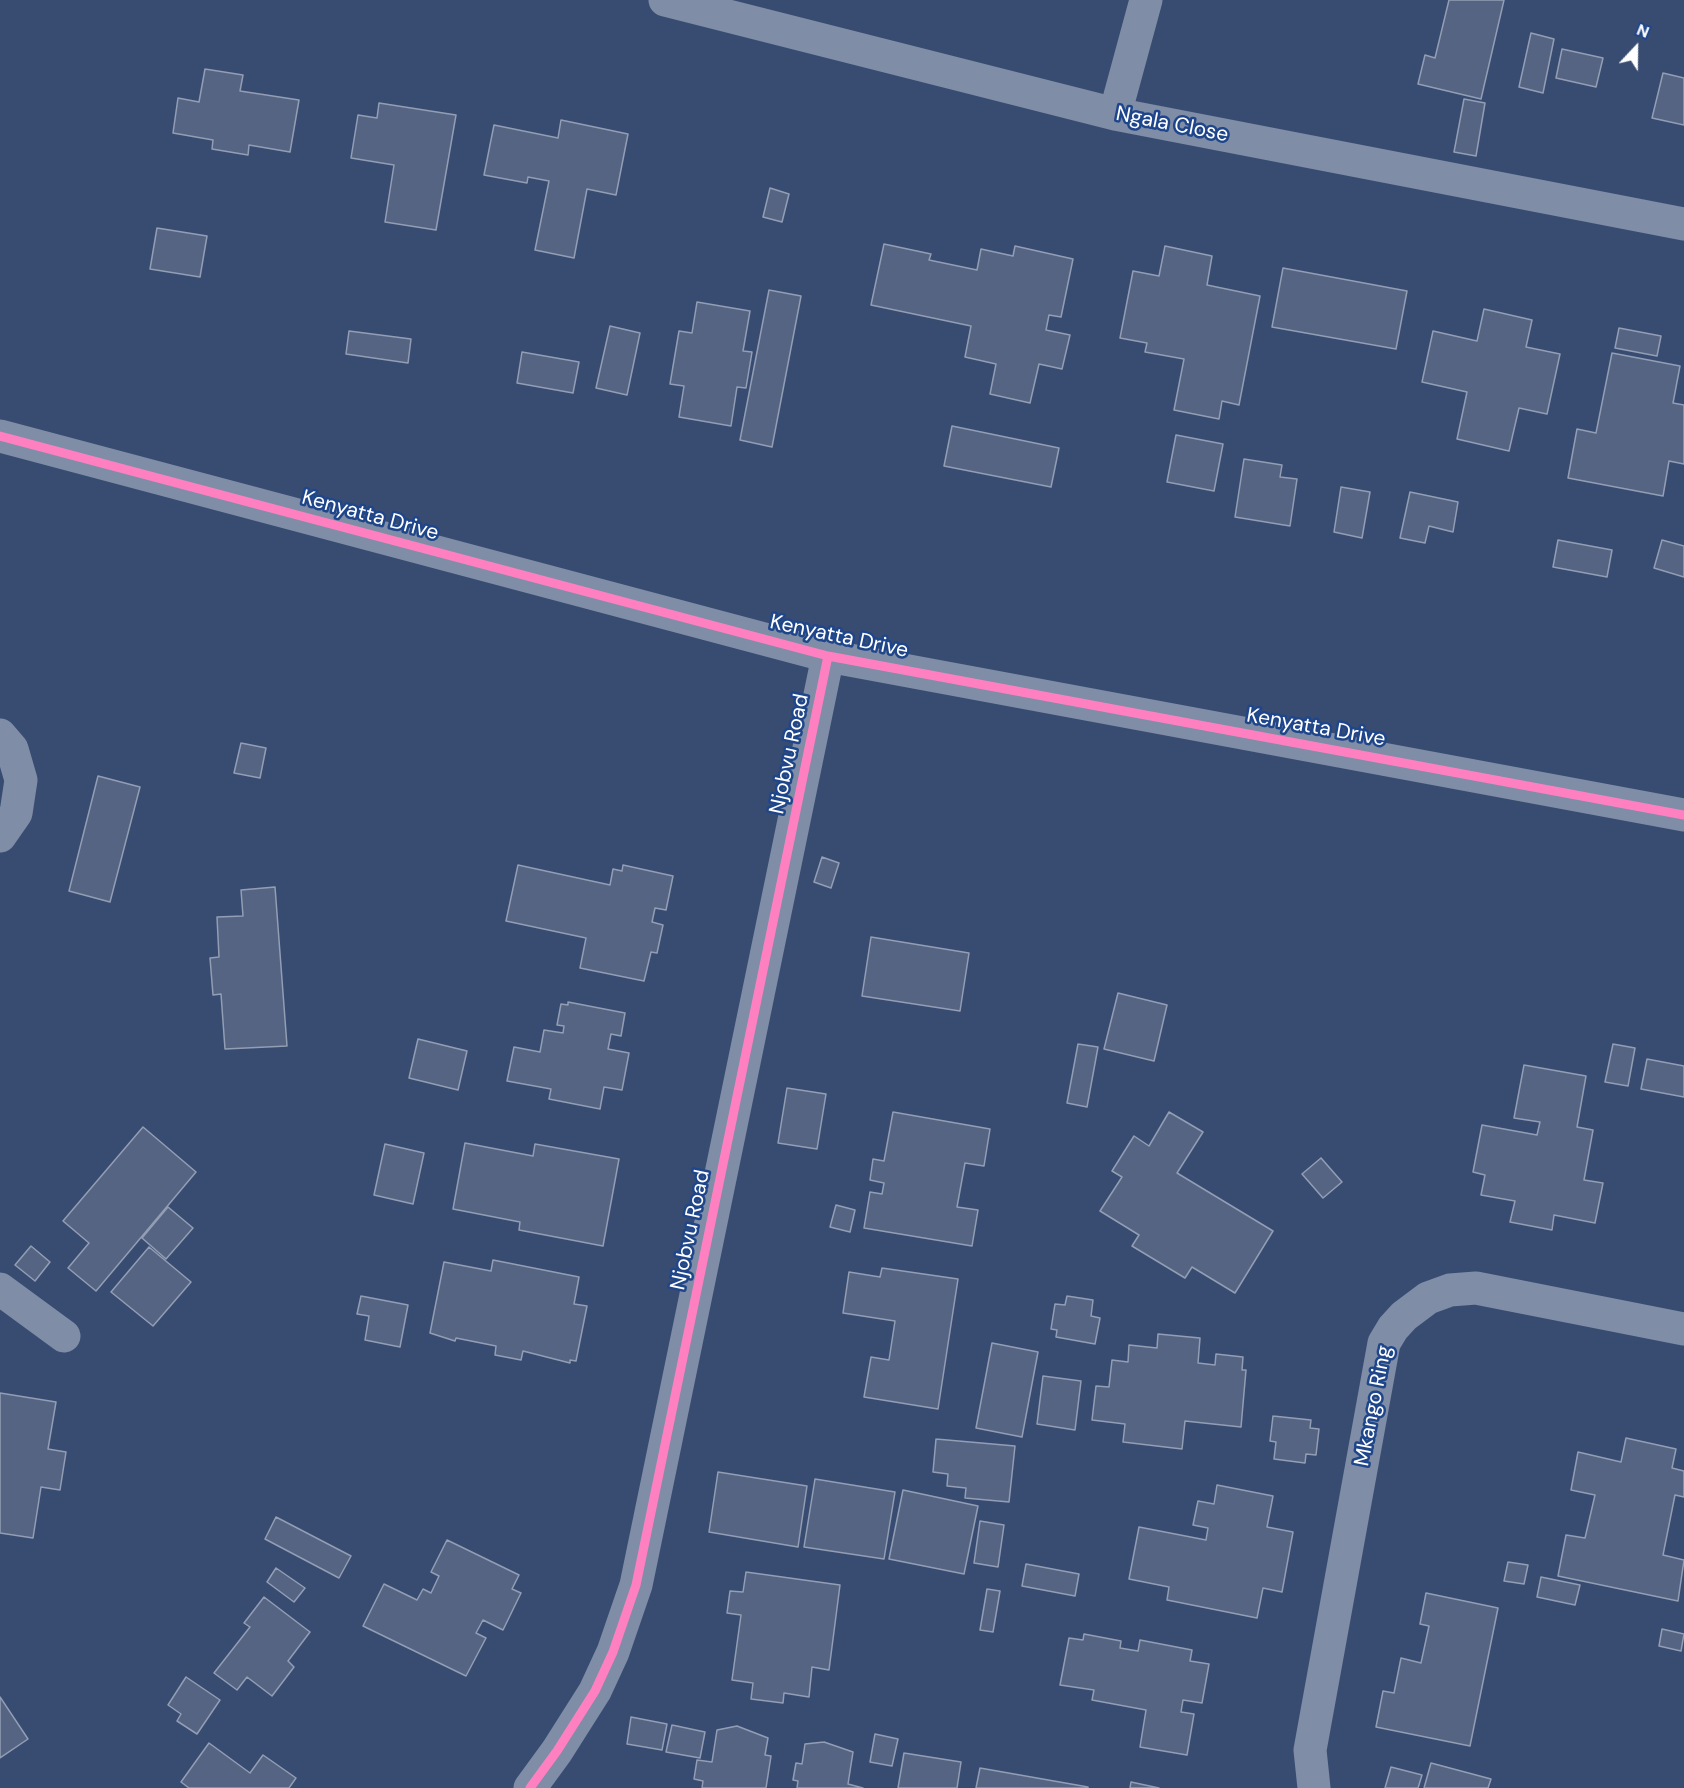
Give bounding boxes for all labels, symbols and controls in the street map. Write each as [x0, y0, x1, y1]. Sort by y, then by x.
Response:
north arrow [1606, 18, 1666, 78]
text: N [1634, 19, 1652, 43]
street label: Ngala Close [1114, 102, 1230, 148]
street label: Kenyatta Drive [299, 486, 441, 546]
street label: Kenyatta Drive [768, 610, 910, 664]
street label: Njobvu Road [765, 692, 815, 816]
street label: Kenyatta Drive [1245, 703, 1387, 753]
street label: Njobvu Road [666, 1168, 716, 1292]
street label: Mkango Ring [1350, 1344, 1398, 1468]

